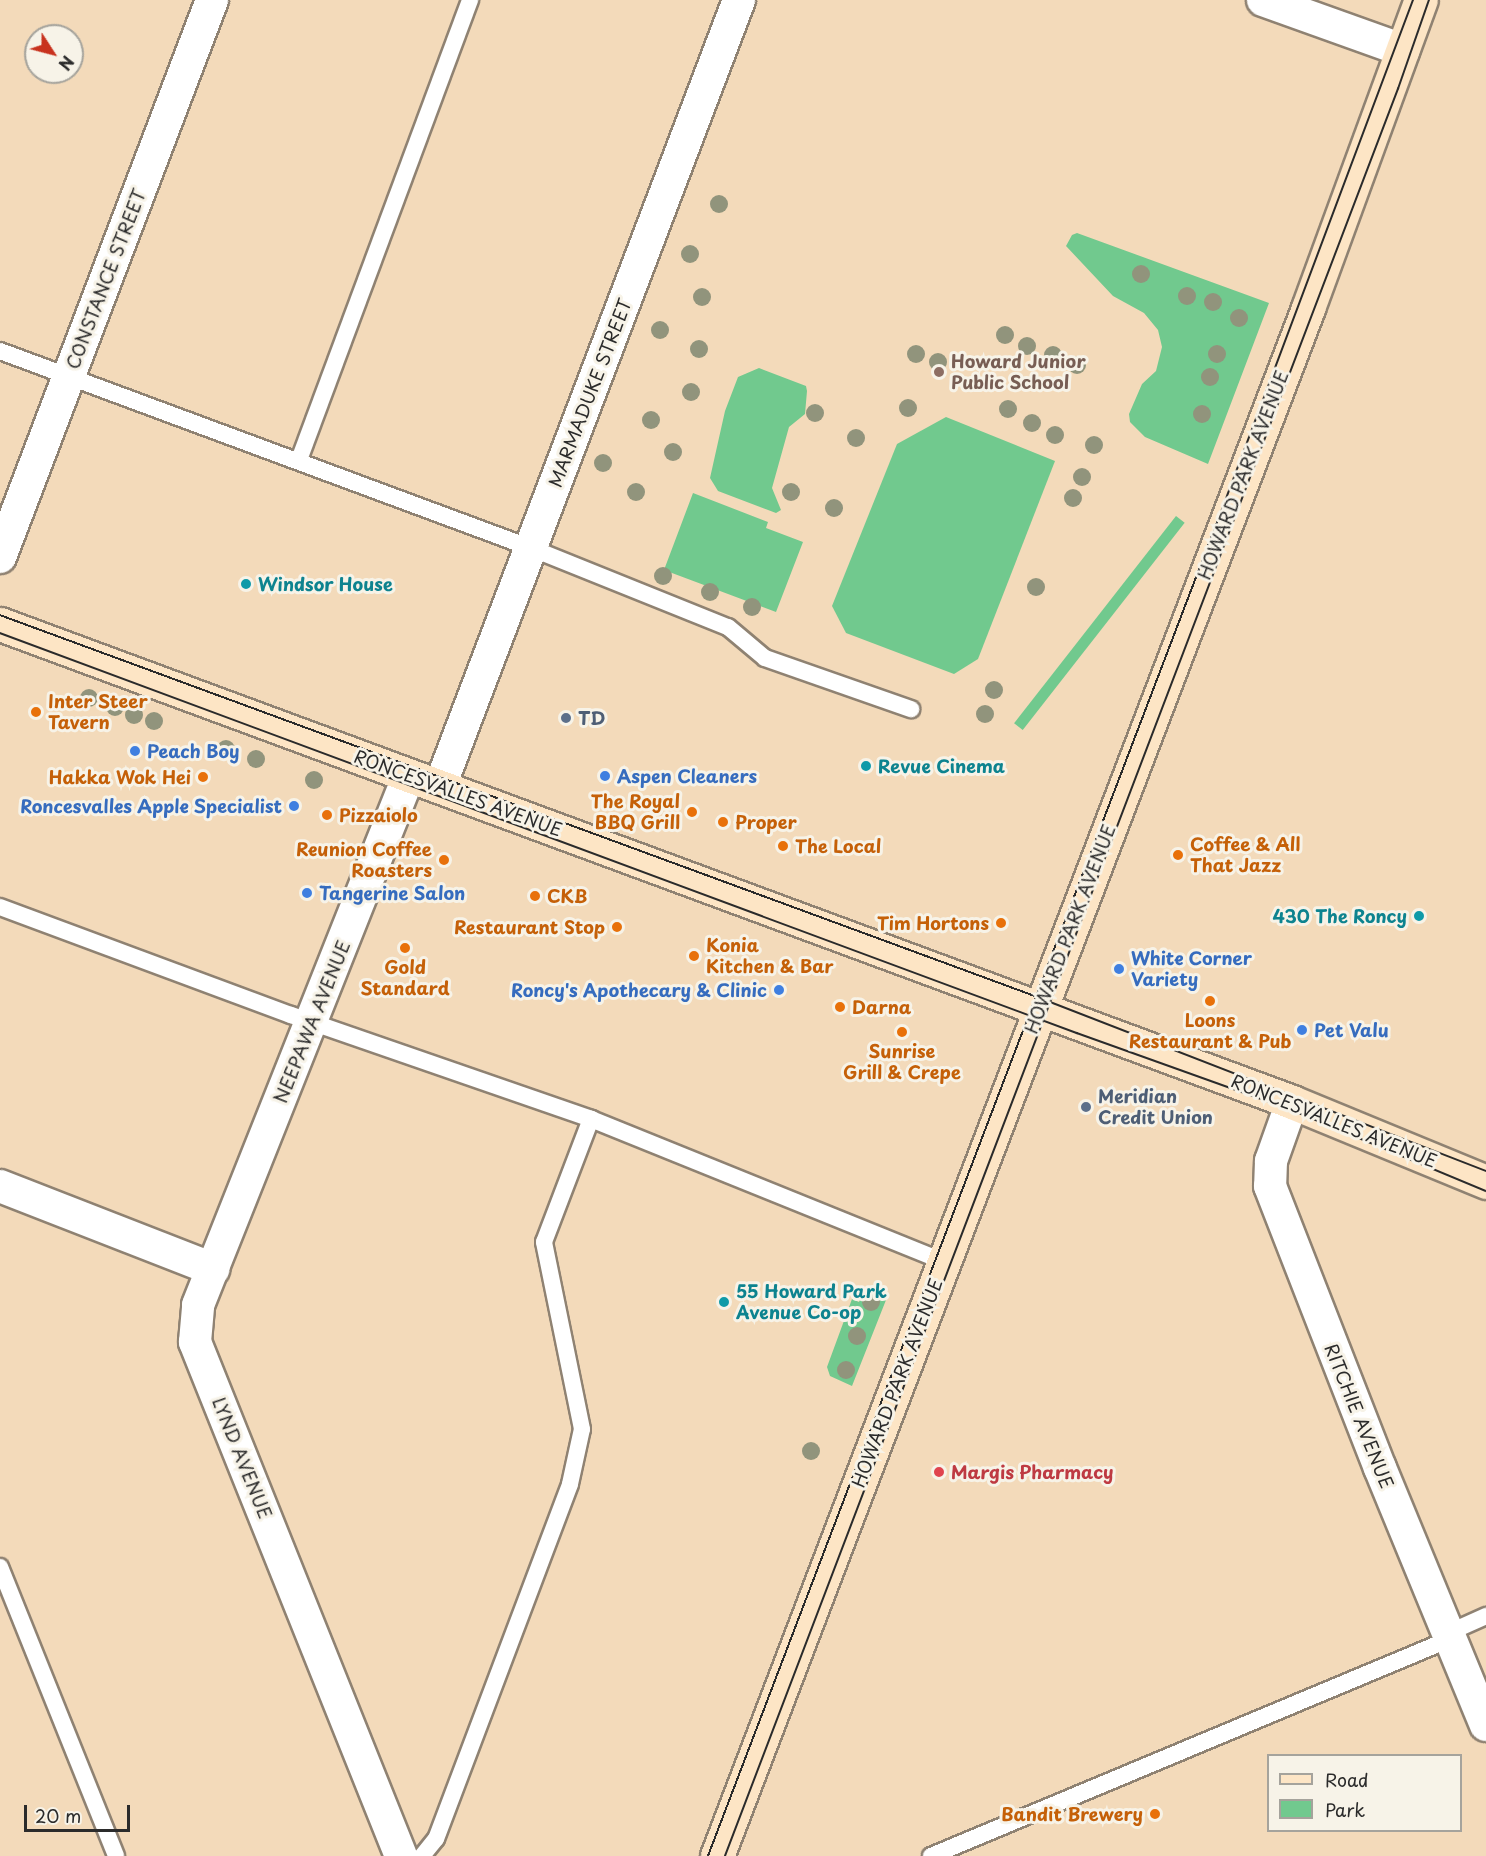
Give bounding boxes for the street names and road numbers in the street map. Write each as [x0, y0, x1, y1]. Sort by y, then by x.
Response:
street label: CONSTANCE STREET [61, 185, 151, 373]
street label: MARMADUKE STREET [544, 294, 636, 492]
street label: HOWARD PARK AVENUE [1193, 367, 1293, 583]
street label: RONCESVALLES AVENUE [349, 745, 567, 841]
street label: HOWARD PARK AVENUE [1020, 821, 1120, 1037]
street label: NEEPAWA AVENUE [269, 937, 355, 1107]
street label: RONCESVALLES AVENUE [1226, 1069, 1442, 1173]
street label: HOWARD PARK AVENUE [847, 1275, 947, 1491]
street label: RITCHIE AVENUE [1320, 1341, 1398, 1491]
street label: LYND AVENUE [208, 1394, 276, 1522]

